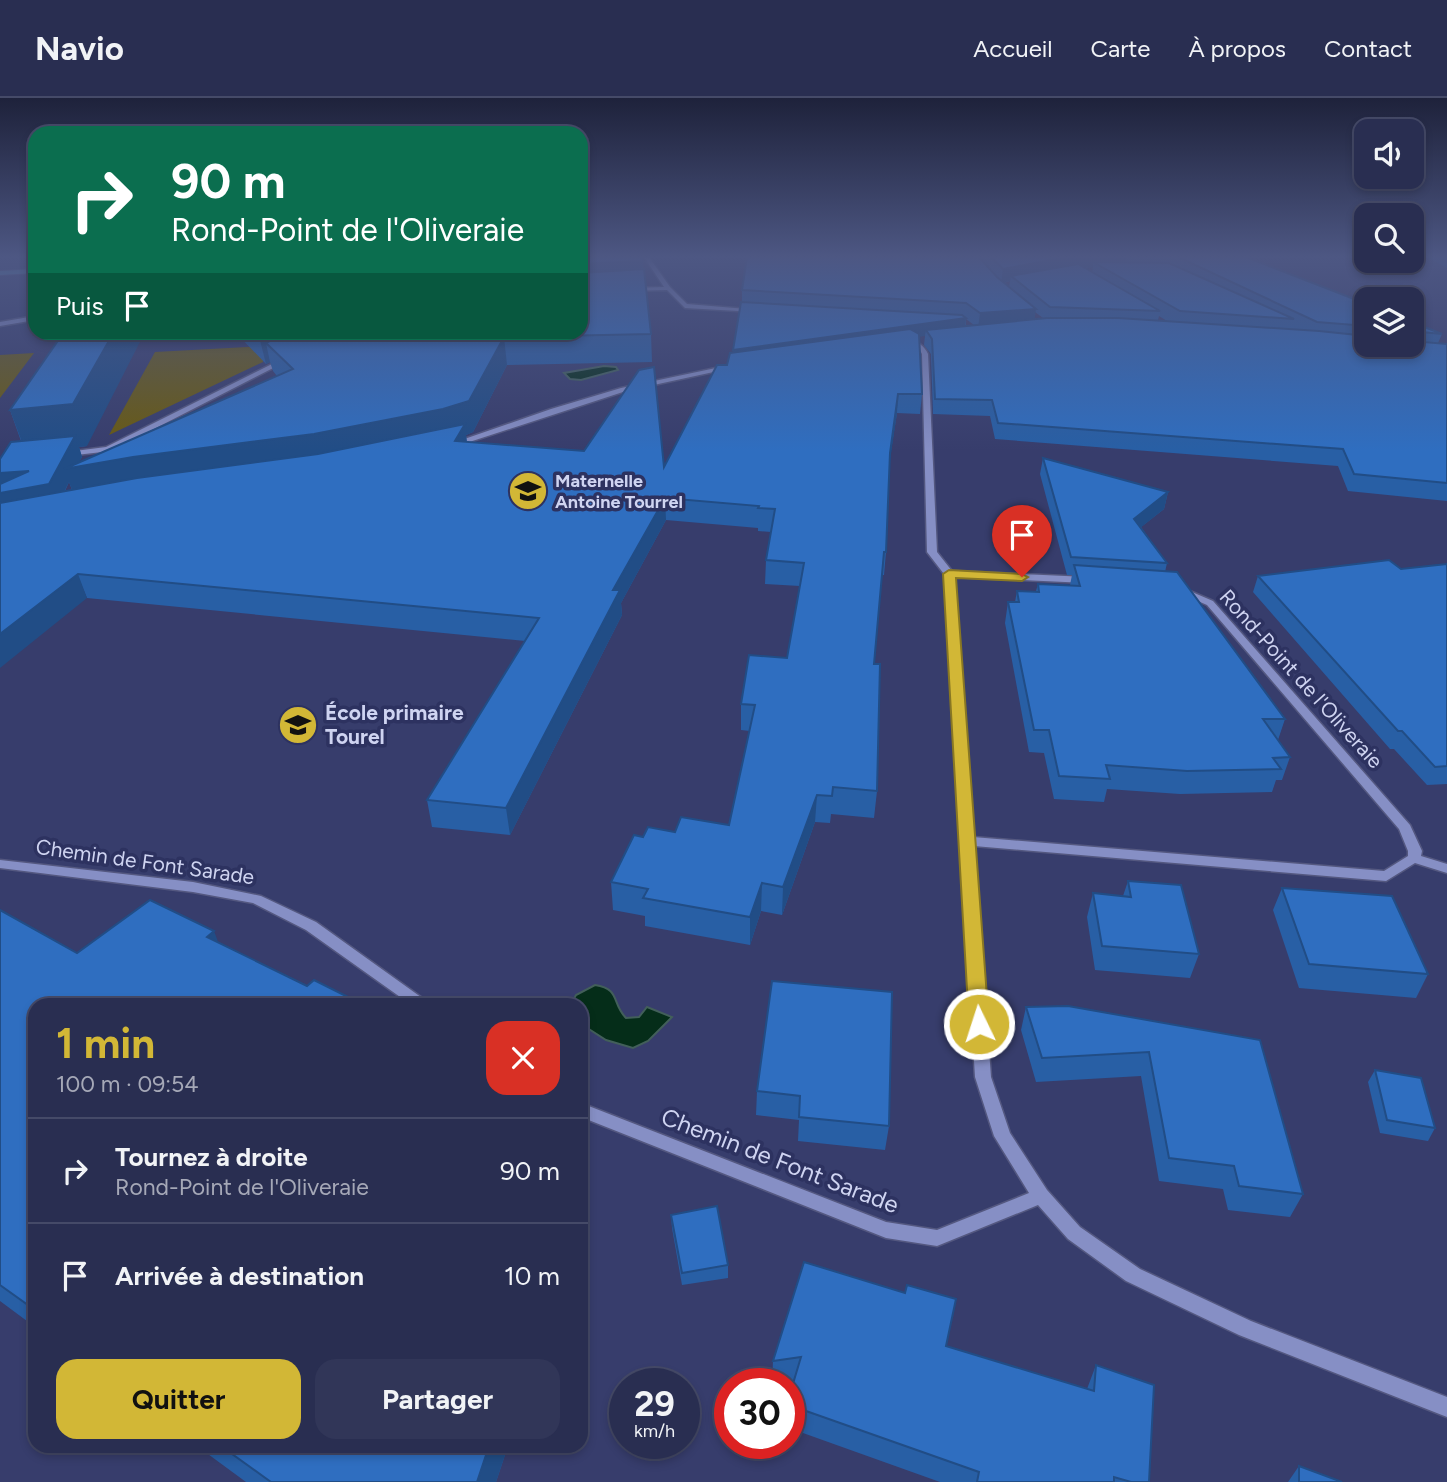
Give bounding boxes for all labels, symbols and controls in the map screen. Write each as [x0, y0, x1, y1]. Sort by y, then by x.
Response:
text: Navio [35, 29, 124, 68]
text: Accueil [973, 34, 1053, 63]
text: Carte [1091, 34, 1150, 63]
text: À propos [1188, 34, 1286, 63]
text: Contact [1324, 34, 1412, 63]
map controls [1354, 119, 1424, 357]
button: sound [1354, 119, 1424, 189]
text: 90 m [171, 151, 286, 210]
icon: right [56, 154, 147, 245]
button: search [1354, 203, 1424, 273]
text: Rond-Point de l'Oliveraie [171, 211, 524, 249]
icon: arrive [118, 287, 156, 325]
button: layers [1354, 287, 1424, 357]
text: Puis [56, 290, 104, 322]
school or university icon: Maternelle Antoine Tourrel [507, 470, 549, 512]
place label: Maternelle Antoine Tourrel [555, 470, 683, 513]
pin [992, 505, 1052, 577]
icon: arrive [1003, 516, 1041, 554]
street label: Rond-Point de l'Oliveraie [1215, 584, 1388, 773]
place label: École primaire Tourel [325, 700, 464, 749]
school or university icon: École primaire Tourel [277, 704, 319, 746]
street label: Chemin de Font Sarade [34, 834, 256, 889]
position arrow [942, 987, 1016, 1061]
text: 1 min [56, 1018, 155, 1069]
button: close [486, 1021, 560, 1095]
text: 100 m · 09:54 [56, 1070, 199, 1098]
street label: Chemin de Font Sarade [657, 1102, 903, 1219]
text: Tournez à droite [115, 1141, 308, 1173]
icon: right [56, 1152, 94, 1190]
text: 90 m [500, 1155, 560, 1187]
text: Rond-Point de l'Oliveraie [115, 1173, 369, 1201]
icon: arrive [56, 1257, 94, 1295]
text: Arrivée à destination [115, 1260, 364, 1292]
text: 10 m [504, 1260, 560, 1292]
button: Quitter [56, 1359, 301, 1439]
button: Partager [315, 1359, 560, 1439]
speed limit sign: 30 [714, 1368, 805, 1459]
text: 29 [634, 1383, 675, 1425]
text: km/h [634, 1420, 675, 1442]

